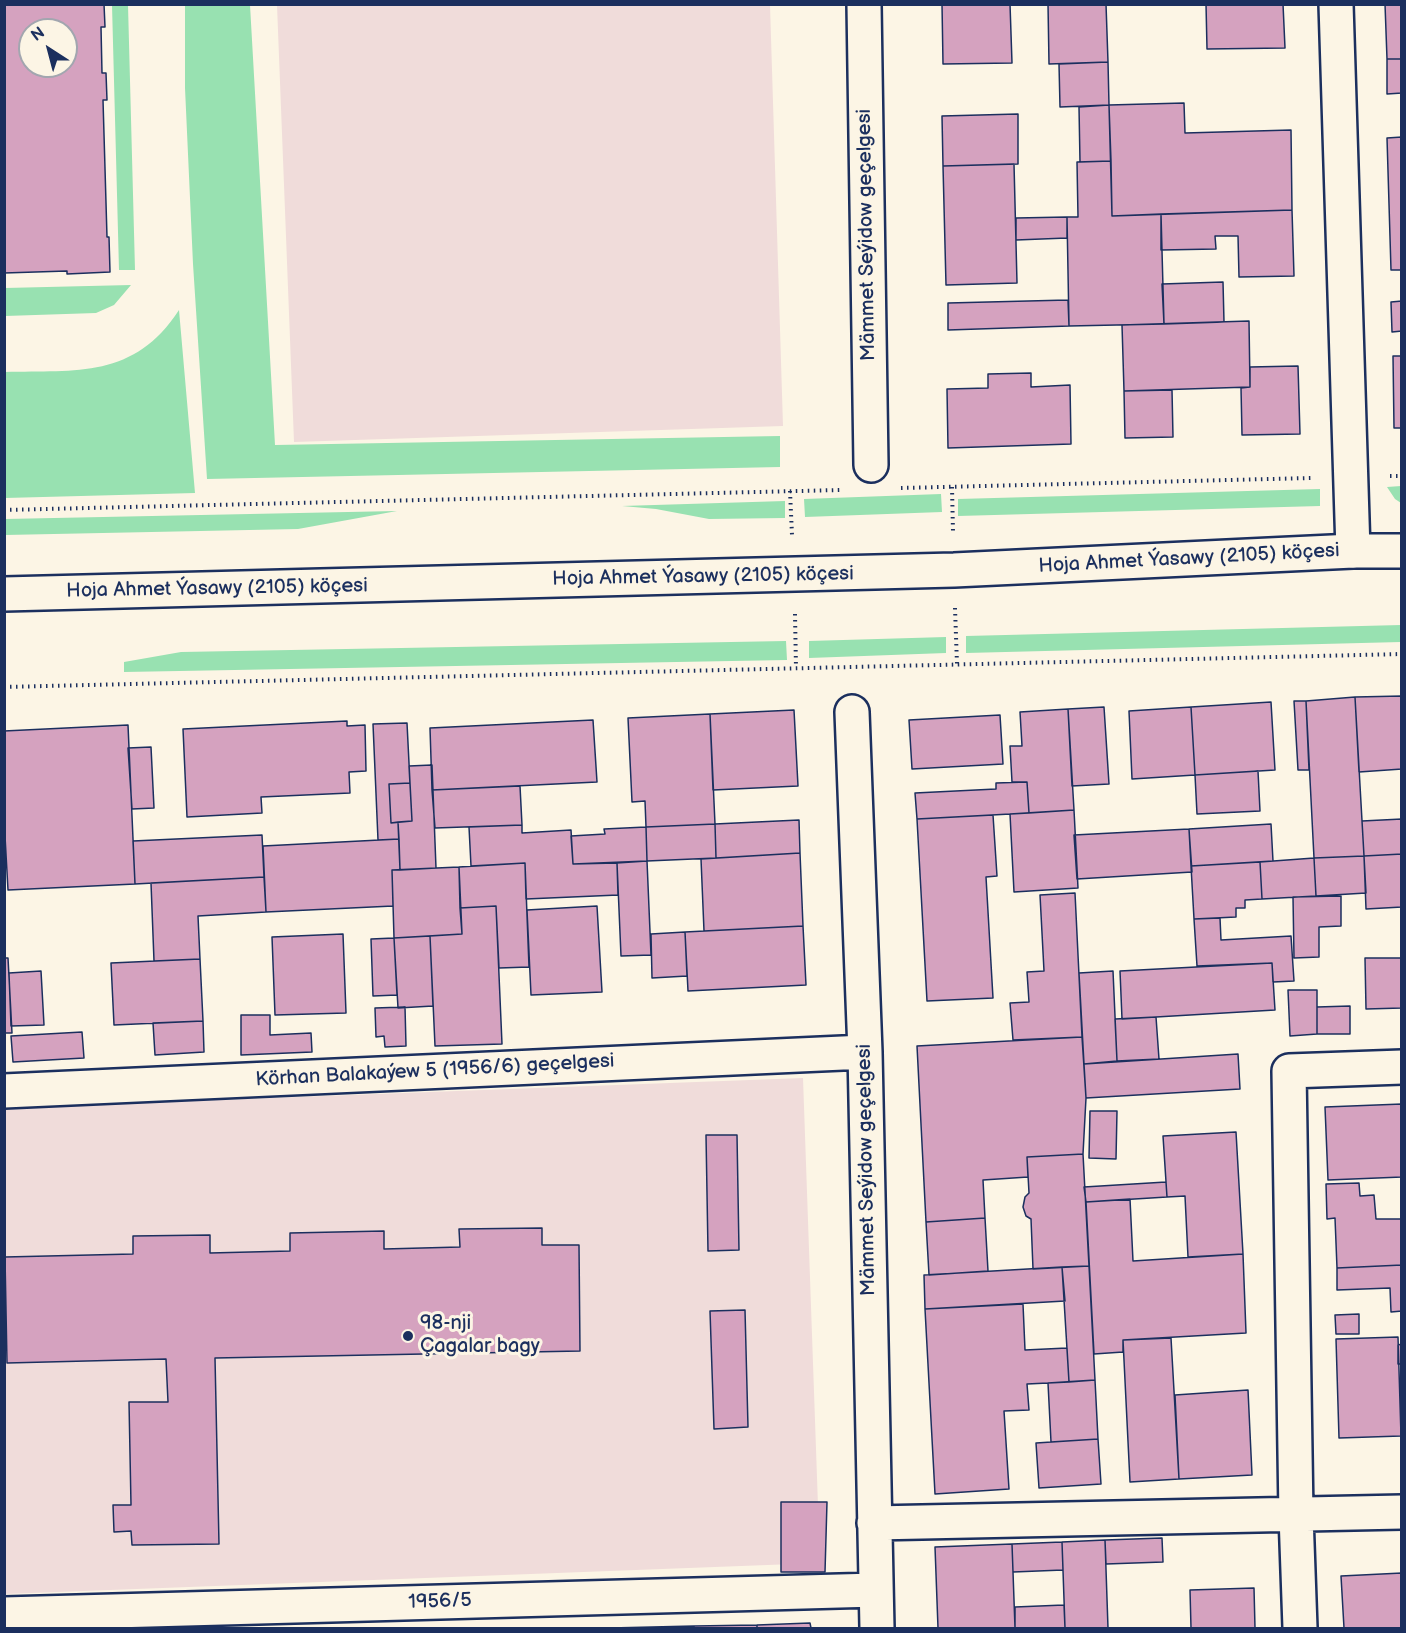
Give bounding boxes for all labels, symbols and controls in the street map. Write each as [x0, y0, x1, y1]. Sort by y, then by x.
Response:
north arrow [18, 18, 78, 78]
text: N [28, 23, 49, 46]
street label: Mämmet Seýidow geçelgesi [853, 109, 881, 361]
street label: Hoja Ahmet Ýasawy (2105) köçesi [1038, 539, 1340, 579]
street label: Hoja Ahmet Ýasawy (2105) köçesi [552, 562, 854, 592]
street label: Hoja Ahmet Ýasawy (2105) köçesi [66, 574, 368, 604]
street label: Mämmet Seýidow geçelgesi [853, 1044, 881, 1296]
street label: Körhan Balakaýew 5 (1956/6) geçelgesi [255, 1050, 615, 1092]
place label: 98-nji Çagalar bagy [420, 1312, 540, 1359]
marker: 98-nji Çagalar bagy [401, 1329, 415, 1343]
street label: 1956/5 [408, 1589, 472, 1615]

